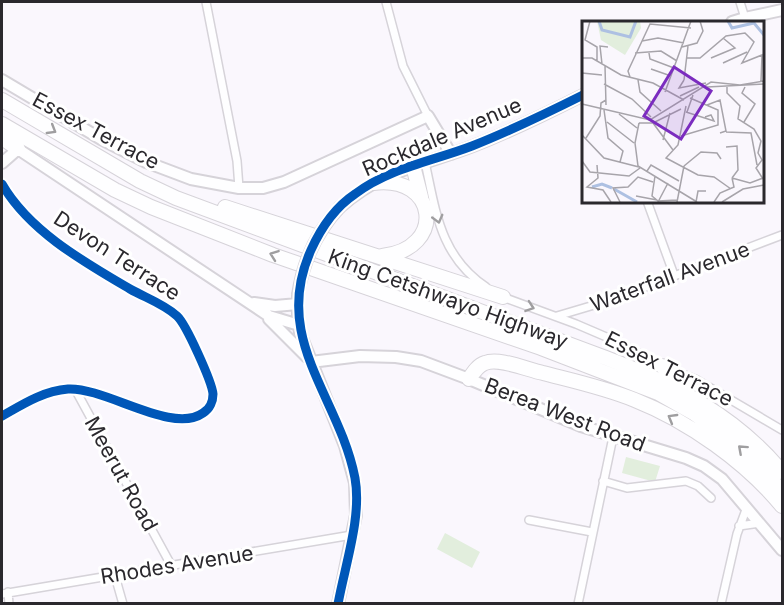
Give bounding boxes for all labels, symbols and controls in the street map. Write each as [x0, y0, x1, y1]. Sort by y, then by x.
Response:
inset map [582, 21, 763, 202]
street label: Essex Terrace [28, 87, 164, 175]
street label: Rockdale Avenue [358, 92, 525, 181]
one-way arrow [46, 123, 56, 135]
street label: Devon Terrace [49, 205, 185, 306]
one-way arrow [430, 214, 443, 224]
street label: Waterfall Avenue [587, 236, 753, 317]
street label: King Cetshwayo Highway [325, 243, 572, 354]
one-way arrow [269, 249, 280, 262]
one-way arrow [524, 299, 535, 312]
street label: Essex Terrace [601, 326, 737, 412]
street label: Berea West Road [481, 372, 649, 457]
street label: Meerut Road [80, 412, 163, 535]
one-way arrow [668, 414, 678, 425]
one-way arrow [738, 445, 749, 456]
street label: Rhodes Avenue [99, 540, 255, 589]

